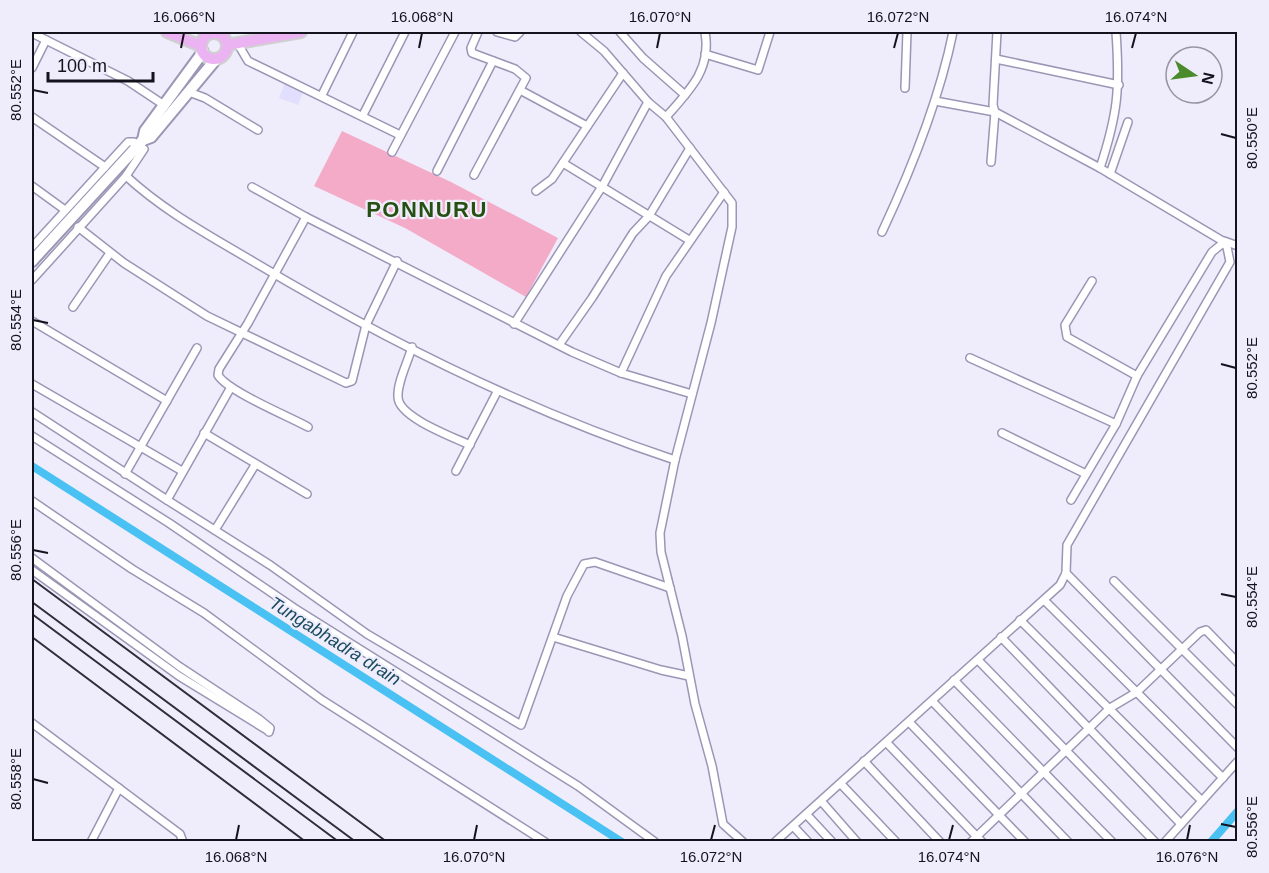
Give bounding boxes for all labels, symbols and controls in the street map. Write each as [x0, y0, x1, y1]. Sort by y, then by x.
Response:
text: 16.066°N [153, 8, 215, 25]
text: 16.068°N [391, 8, 453, 25]
text: 16.070°N [629, 8, 691, 25]
text: 16.072°N [867, 8, 929, 25]
text: 16.074°N [1105, 8, 1167, 25]
scale bar [48, 45, 153, 83]
north arrow [1164, 45, 1224, 105]
text: 100 m [57, 56, 107, 76]
text: 80.552°E [7, 59, 24, 121]
text: N [1199, 71, 1218, 86]
text: 80.550°E [1243, 107, 1260, 169]
district label: PONNURU [366, 197, 488, 222]
text: 80.554°E [7, 289, 24, 351]
text: 80.552°E [1243, 337, 1260, 399]
text: 80.556°E [7, 519, 24, 581]
text: 80.554°E [1243, 566, 1260, 628]
water label: Tungabhadra drain [266, 593, 404, 689]
text: 80.558°E [7, 748, 24, 810]
text: 80.556°E [1243, 796, 1260, 858]
text: 16.068°N [205, 848, 267, 865]
text: 16.070°N [443, 848, 505, 865]
text: 16.072°N [680, 848, 742, 865]
text: 16.074°N [918, 848, 980, 865]
text: 16.076°N [1156, 848, 1218, 865]

